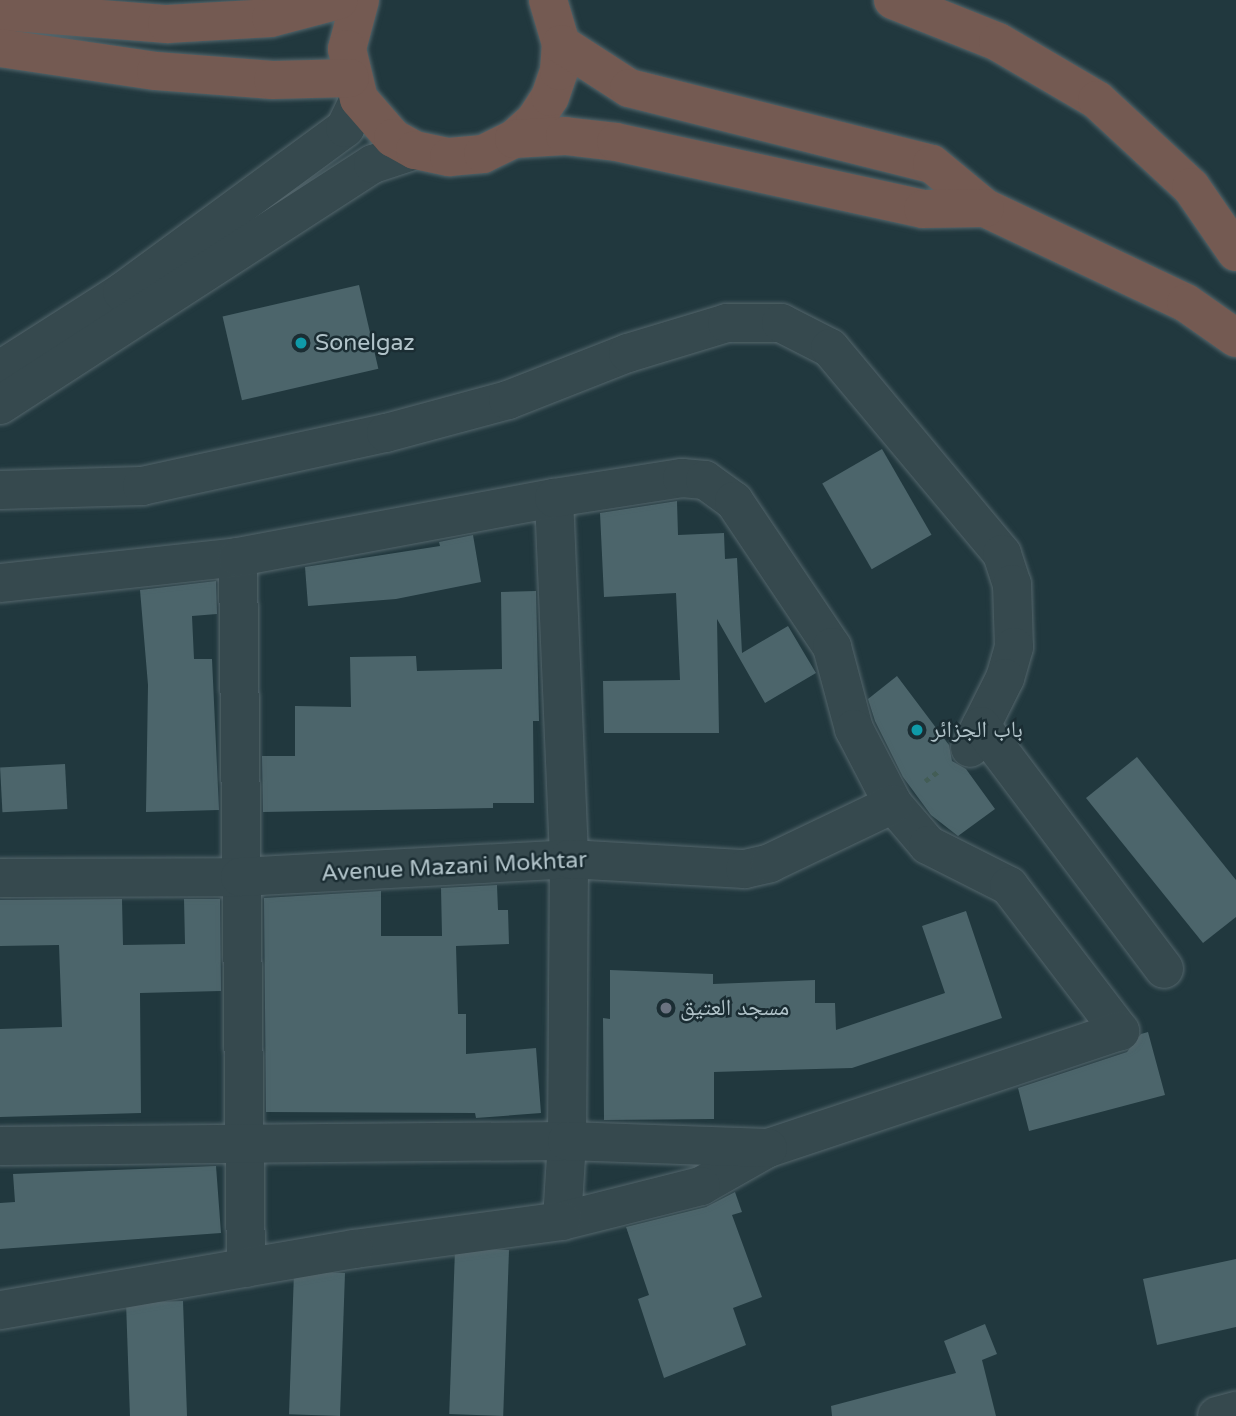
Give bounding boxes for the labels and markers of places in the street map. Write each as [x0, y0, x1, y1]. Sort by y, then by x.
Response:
place label: Sonelgaz [315, 329, 415, 357]
marker: Sonelgaz [293, 335, 309, 351]
place label: باب الجزائر [931, 716, 1023, 744]
marker: باب الجزائر [909, 722, 925, 738]
place label: مسجد العتيق [680, 994, 789, 1022]
marker: مسجد العتيق [658, 1000, 674, 1016]

